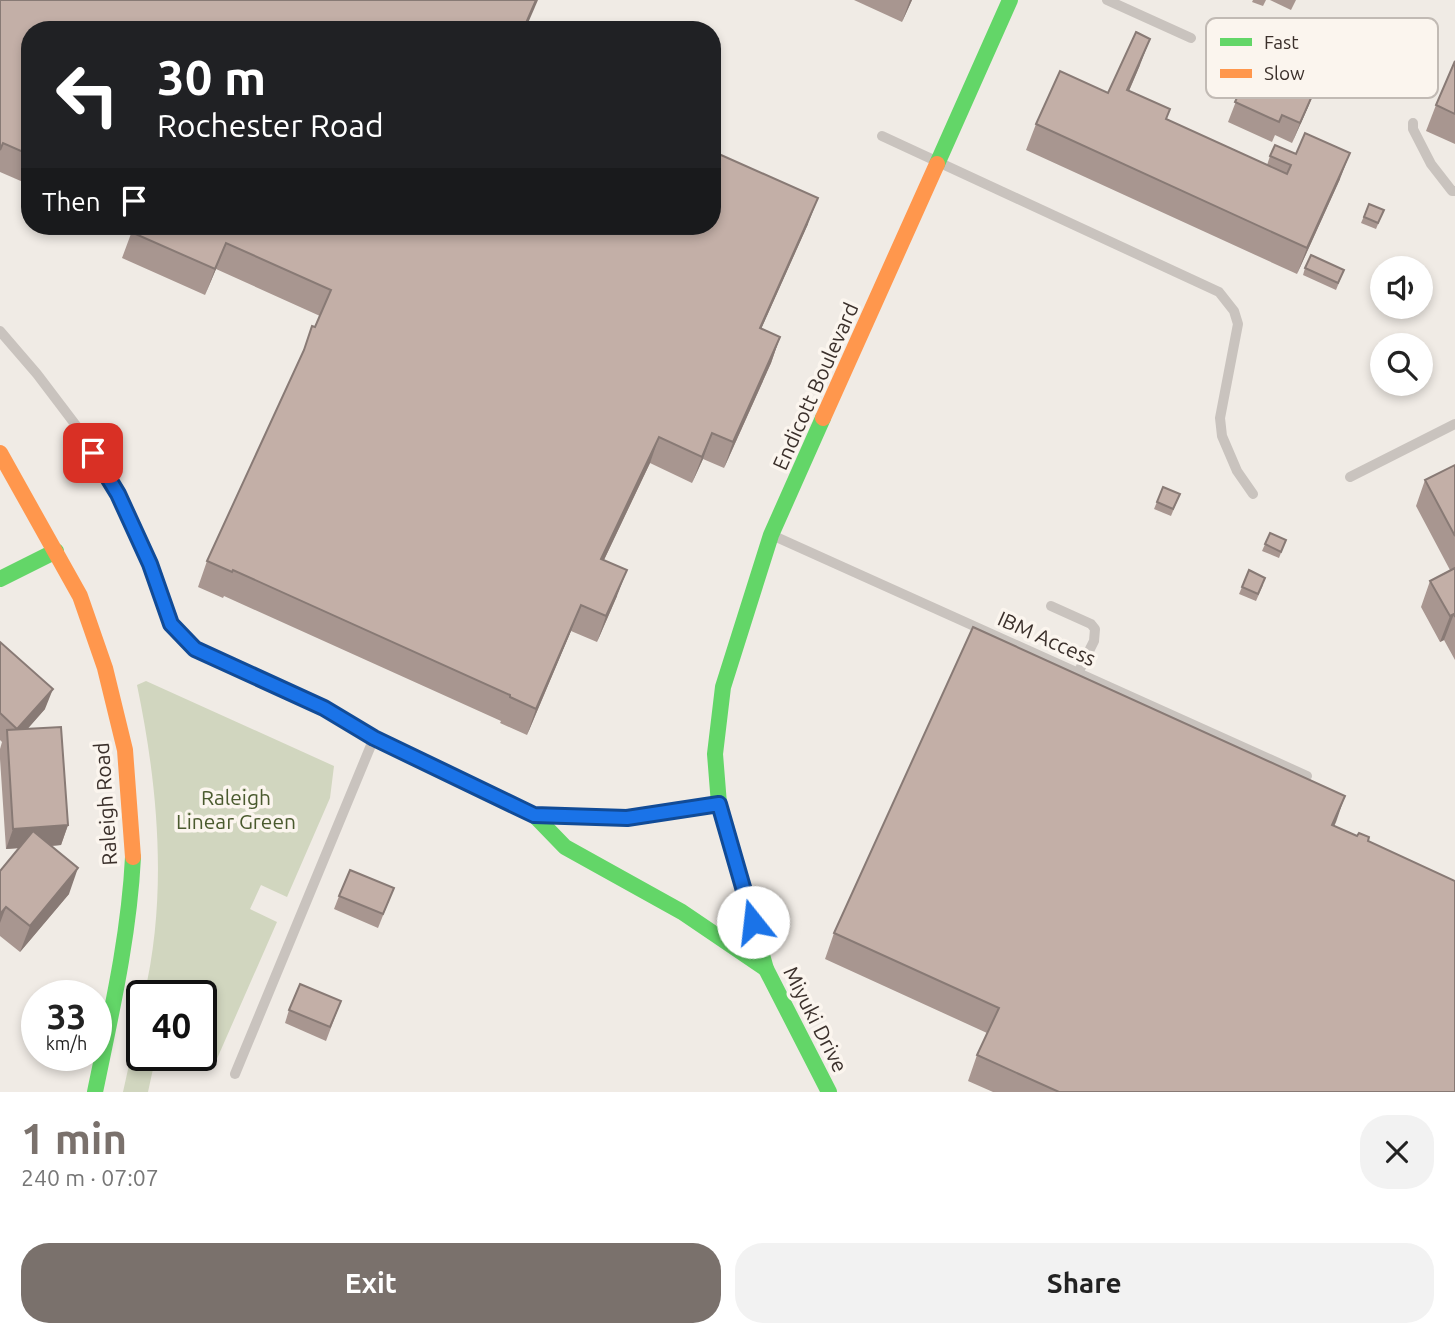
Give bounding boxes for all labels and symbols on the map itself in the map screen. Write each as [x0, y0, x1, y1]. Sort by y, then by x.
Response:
legend [1206, 18, 1438, 98]
text: Fast [1264, 31, 1299, 53]
text: Slow [1264, 62, 1305, 84]
street label: Endicott Boulevard [767, 299, 863, 473]
pin [63, 423, 123, 483]
street label: IBM Access [994, 606, 1100, 670]
street label: Raleigh Road [89, 742, 121, 866]
park label: Raleigh Linear Green [176, 785, 296, 833]
position arrow [716, 885, 790, 959]
street label: Miyuki Drive [779, 962, 853, 1076]
speed limit sign: 40 [126, 980, 217, 1071]

